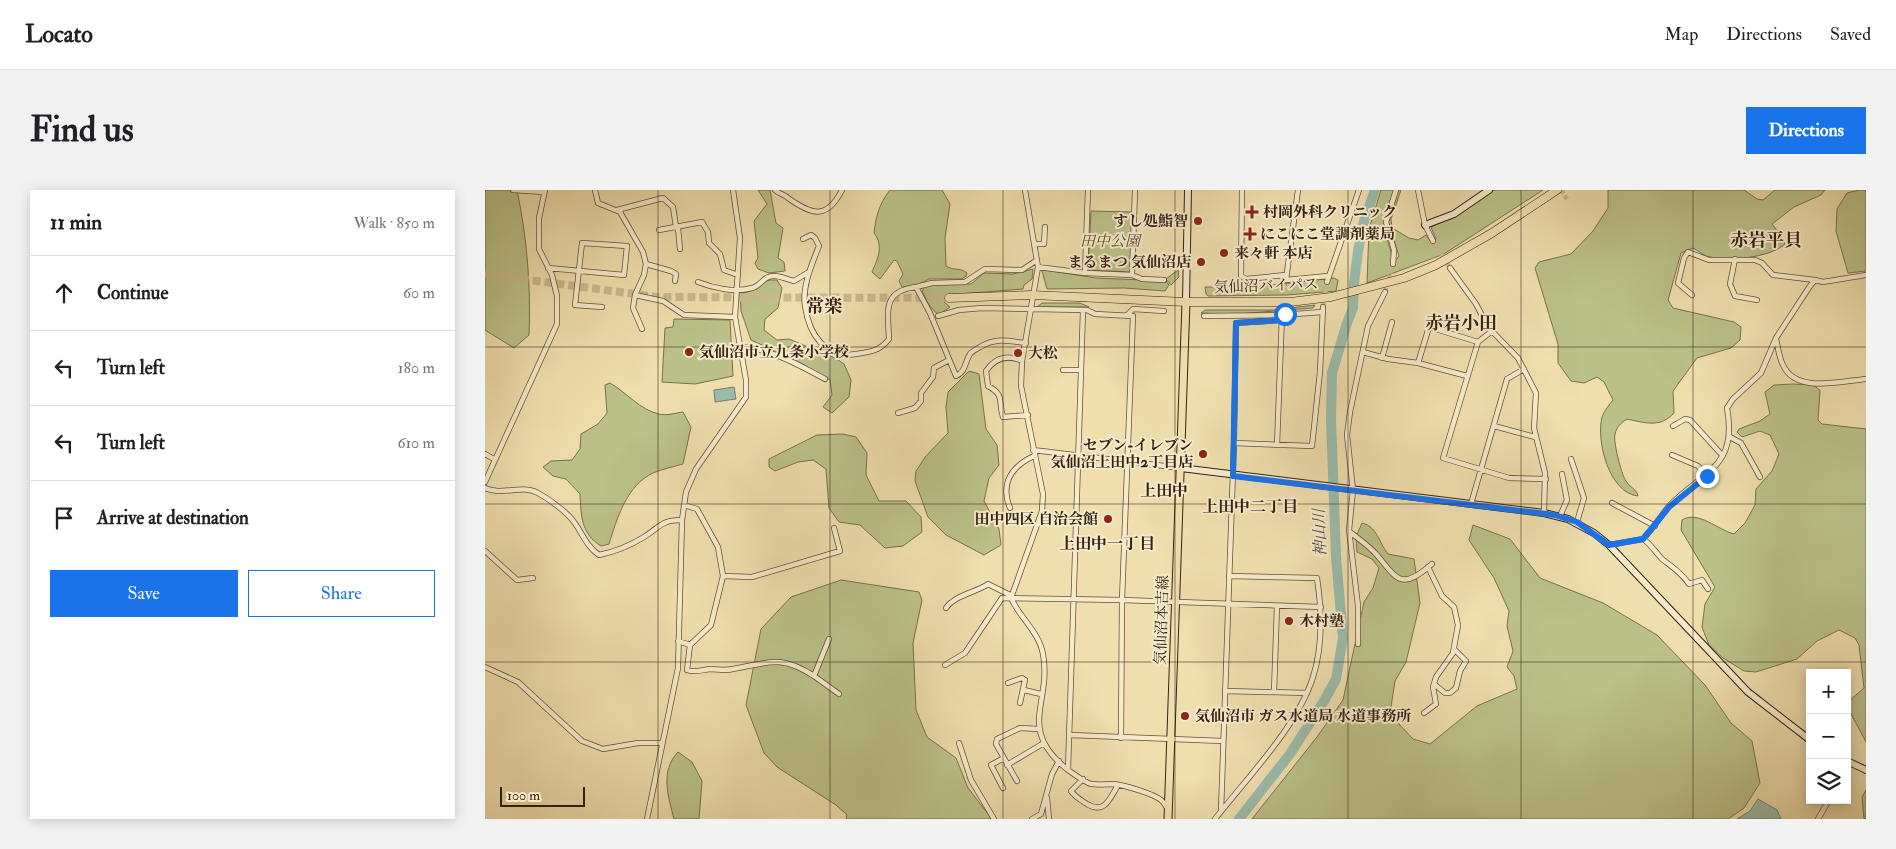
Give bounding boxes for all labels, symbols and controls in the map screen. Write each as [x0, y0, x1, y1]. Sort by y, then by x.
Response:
text: Locato [25, 19, 93, 50]
text: Map [1665, 23, 1698, 46]
text: Directions [1726, 23, 1802, 46]
text: Saved [1830, 23, 1871, 46]
button: Directions [1746, 107, 1866, 154]
text: Find us [30, 108, 134, 152]
place label: 村岡外科クリニック [1263, 203, 1397, 222]
marker: 村岡外科クリニック [1245, 205, 1259, 219]
text: 11 min [50, 209, 102, 236]
place label: すし処鮨智 [1113, 212, 1188, 231]
text: Walk · 850 m [354, 213, 435, 233]
marker: すし処鮨智 [1192, 215, 1204, 227]
place label: にこにこ堂調剤薬局 [1260, 225, 1395, 244]
marker: にこにこ堂調剤薬局 [1244, 228, 1256, 240]
district label: 赤岩平貝 [1730, 229, 1802, 252]
park label: 田中公園 [1080, 232, 1143, 251]
place label: 来々軒 本店 [1234, 244, 1312, 263]
marker: 来々軒 本店 [1218, 247, 1230, 259]
place label: まるまつ 気仙沼店 [1068, 253, 1191, 272]
marker: まるまつ 気仙沼店 [1195, 256, 1207, 268]
street label: 気仙沼バイパス [1213, 275, 1319, 297]
icon: ahead [50, 279, 78, 307]
text: Continue [97, 281, 168, 305]
text: 60 m [403, 283, 435, 303]
district label: 常楽 [806, 295, 842, 318]
route start [1274, 303, 1297, 326]
district label: 赤岩小田 [1425, 312, 1497, 335]
place label: 気仙沼市立九条小学校 [699, 343, 849, 362]
place label: 大松 [1028, 344, 1058, 363]
marker: 気仙沼市立九条小学校 [683, 346, 695, 358]
marker: 大松 [1012, 347, 1024, 359]
icon: left [50, 354, 78, 382]
text: Turn left [97, 356, 165, 380]
text: 180 m [398, 358, 435, 378]
icon: left [50, 429, 78, 457]
text: Turn left [97, 431, 165, 455]
text: 610 m [397, 433, 435, 453]
place label: セブン-イレブン 気仙沼上田中2丁目店 [1050, 436, 1193, 472]
marker: セブン-イレブン 気仙沼上田中2丁目店 [1197, 448, 1209, 460]
route end [1696, 465, 1719, 488]
district label: 上田中 [1140, 481, 1188, 501]
district label: 上田中二丁目 [1202, 497, 1298, 517]
icon: arrive [50, 504, 78, 532]
text: Arrive at destination [97, 506, 249, 530]
water label: 神山川 [1309, 507, 1331, 557]
place label: 田中四区 自治会館 [975, 510, 1098, 529]
marker: 田中四区 自治会館 [1102, 513, 1114, 525]
district label: 上田中一丁目 [1059, 534, 1155, 554]
button: Save [50, 570, 238, 617]
button: Share [248, 570, 435, 617]
street label: 気仙沼本吉線 [1151, 575, 1173, 665]
place label: 木村塾 [1299, 612, 1344, 631]
marker: 木村塾 [1283, 615, 1295, 627]
map controls [1806, 669, 1851, 804]
button: + [1806, 669, 1851, 714]
place label: 気仙沼市 ガス水道局 水道事務所 [1195, 707, 1411, 726]
marker: 気仙沼市 ガス水道局 水道事務所 [1179, 710, 1191, 722]
button: − [1806, 714, 1851, 759]
button: layers [1806, 759, 1851, 804]
scale bar [500, 784, 585, 807]
text: 100 m [507, 787, 540, 804]

